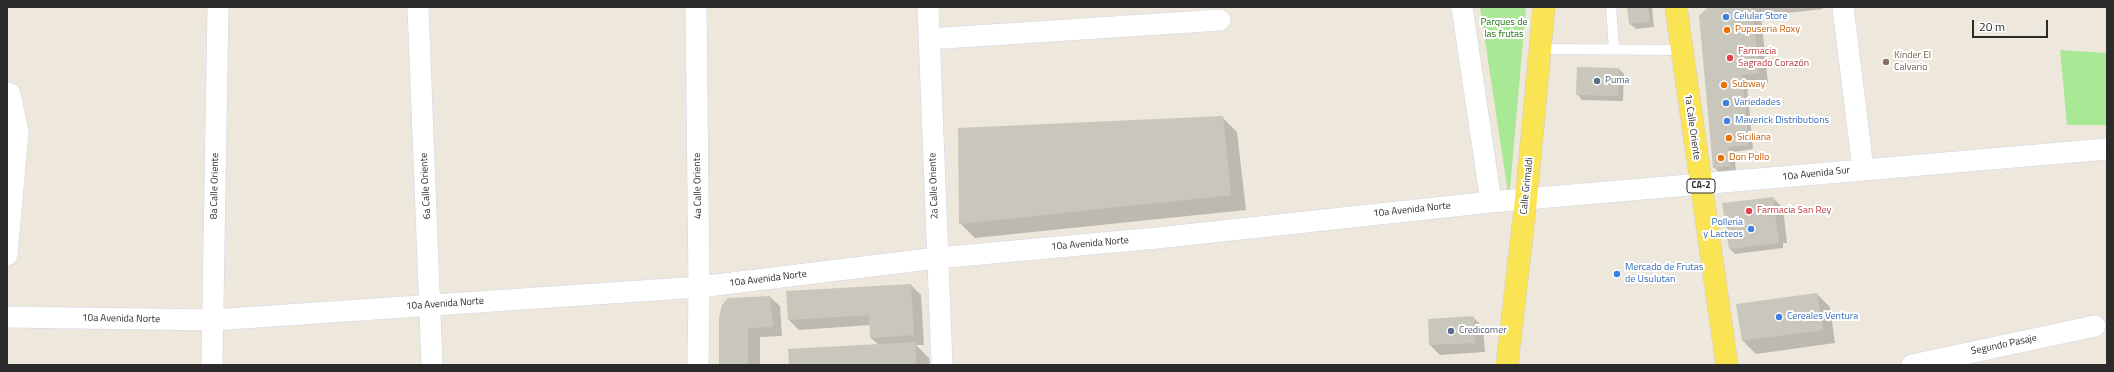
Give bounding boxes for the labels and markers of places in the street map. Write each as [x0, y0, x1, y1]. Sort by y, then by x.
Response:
place label: Celular Store [1734, 11, 1788, 23]
marker: Celular Store [1721, 12, 1731, 22]
place label: Pupuseria Roxy [1735, 24, 1800, 36]
marker: Pupuseria Roxy [1722, 25, 1732, 35]
place label: Farmacia Sagrado Corazón [1738, 46, 1809, 70]
place label: Kinder El Calvario [1894, 50, 1931, 74]
marker: Farmacia Sagrado Corazón [1725, 53, 1735, 63]
marker: Kinder El Calvario [1881, 57, 1891, 67]
place label: Puma [1605, 75, 1630, 87]
marker: Puma [1592, 76, 1602, 86]
place label: Subway [1732, 79, 1765, 91]
marker: Subway [1719, 80, 1729, 90]
place label: Variedades [1734, 97, 1781, 109]
marker: Variedades [1721, 98, 1731, 108]
place label: Maverick Distributions [1735, 115, 1829, 127]
marker: Maverick Distributions [1722, 116, 1732, 126]
place label: Siciliana [1737, 132, 1771, 144]
marker: Siciliana [1724, 133, 1734, 143]
place label: Don Pollo [1729, 152, 1769, 164]
marker: Don Pollo [1716, 153, 1726, 163]
place label: Farmacia San Rey [1757, 205, 1831, 217]
marker: Farmacia San Rey [1744, 206, 1754, 216]
place label: Polleria y Lacteos [1703, 217, 1743, 240]
marker: Polleria y Lacteos [1746, 224, 1756, 234]
place label: Mercado de Frutas de Usulutan [1625, 262, 1703, 286]
marker: Mercado de Frutas de Usulutan [1612, 269, 1622, 279]
place label: Cereales Ventura [1787, 311, 1858, 323]
marker: Cereales Ventura [1774, 312, 1784, 322]
place label: Credicomer [1459, 325, 1507, 337]
marker: Credicomer [1446, 326, 1456, 336]

